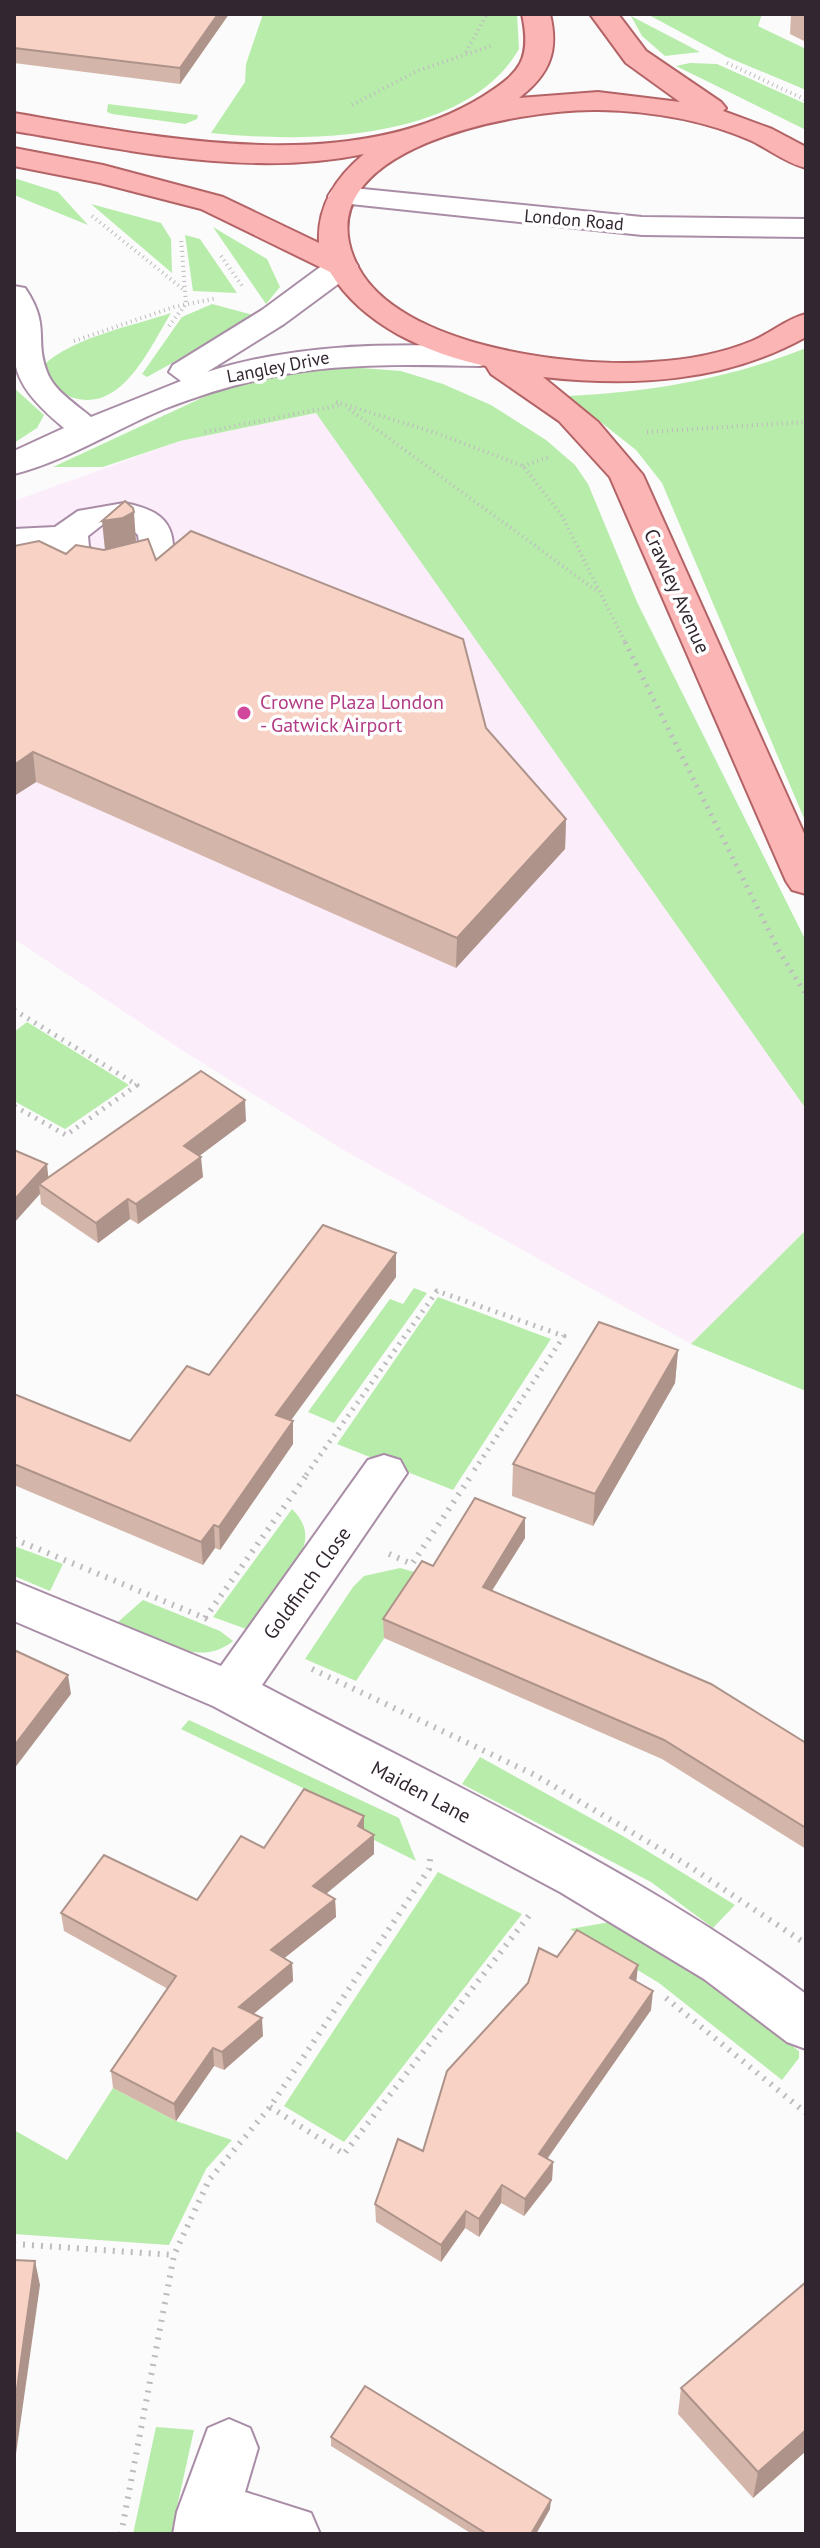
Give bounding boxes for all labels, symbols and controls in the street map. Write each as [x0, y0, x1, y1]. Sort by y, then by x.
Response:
street label: London Road [523, 204, 625, 235]
street label: Langley Drive [225, 345, 331, 388]
street label: Crawley Avenue [638, 525, 716, 657]
place label: Crowne Plaza London - Gatwick Airport [260, 689, 444, 738]
marker: Crowne Plaza London - Gatwick Airport [235, 704, 253, 722]
street label: Goldfinch Close [257, 1521, 357, 1645]
street label: Maiden Lane [367, 1755, 475, 1829]

